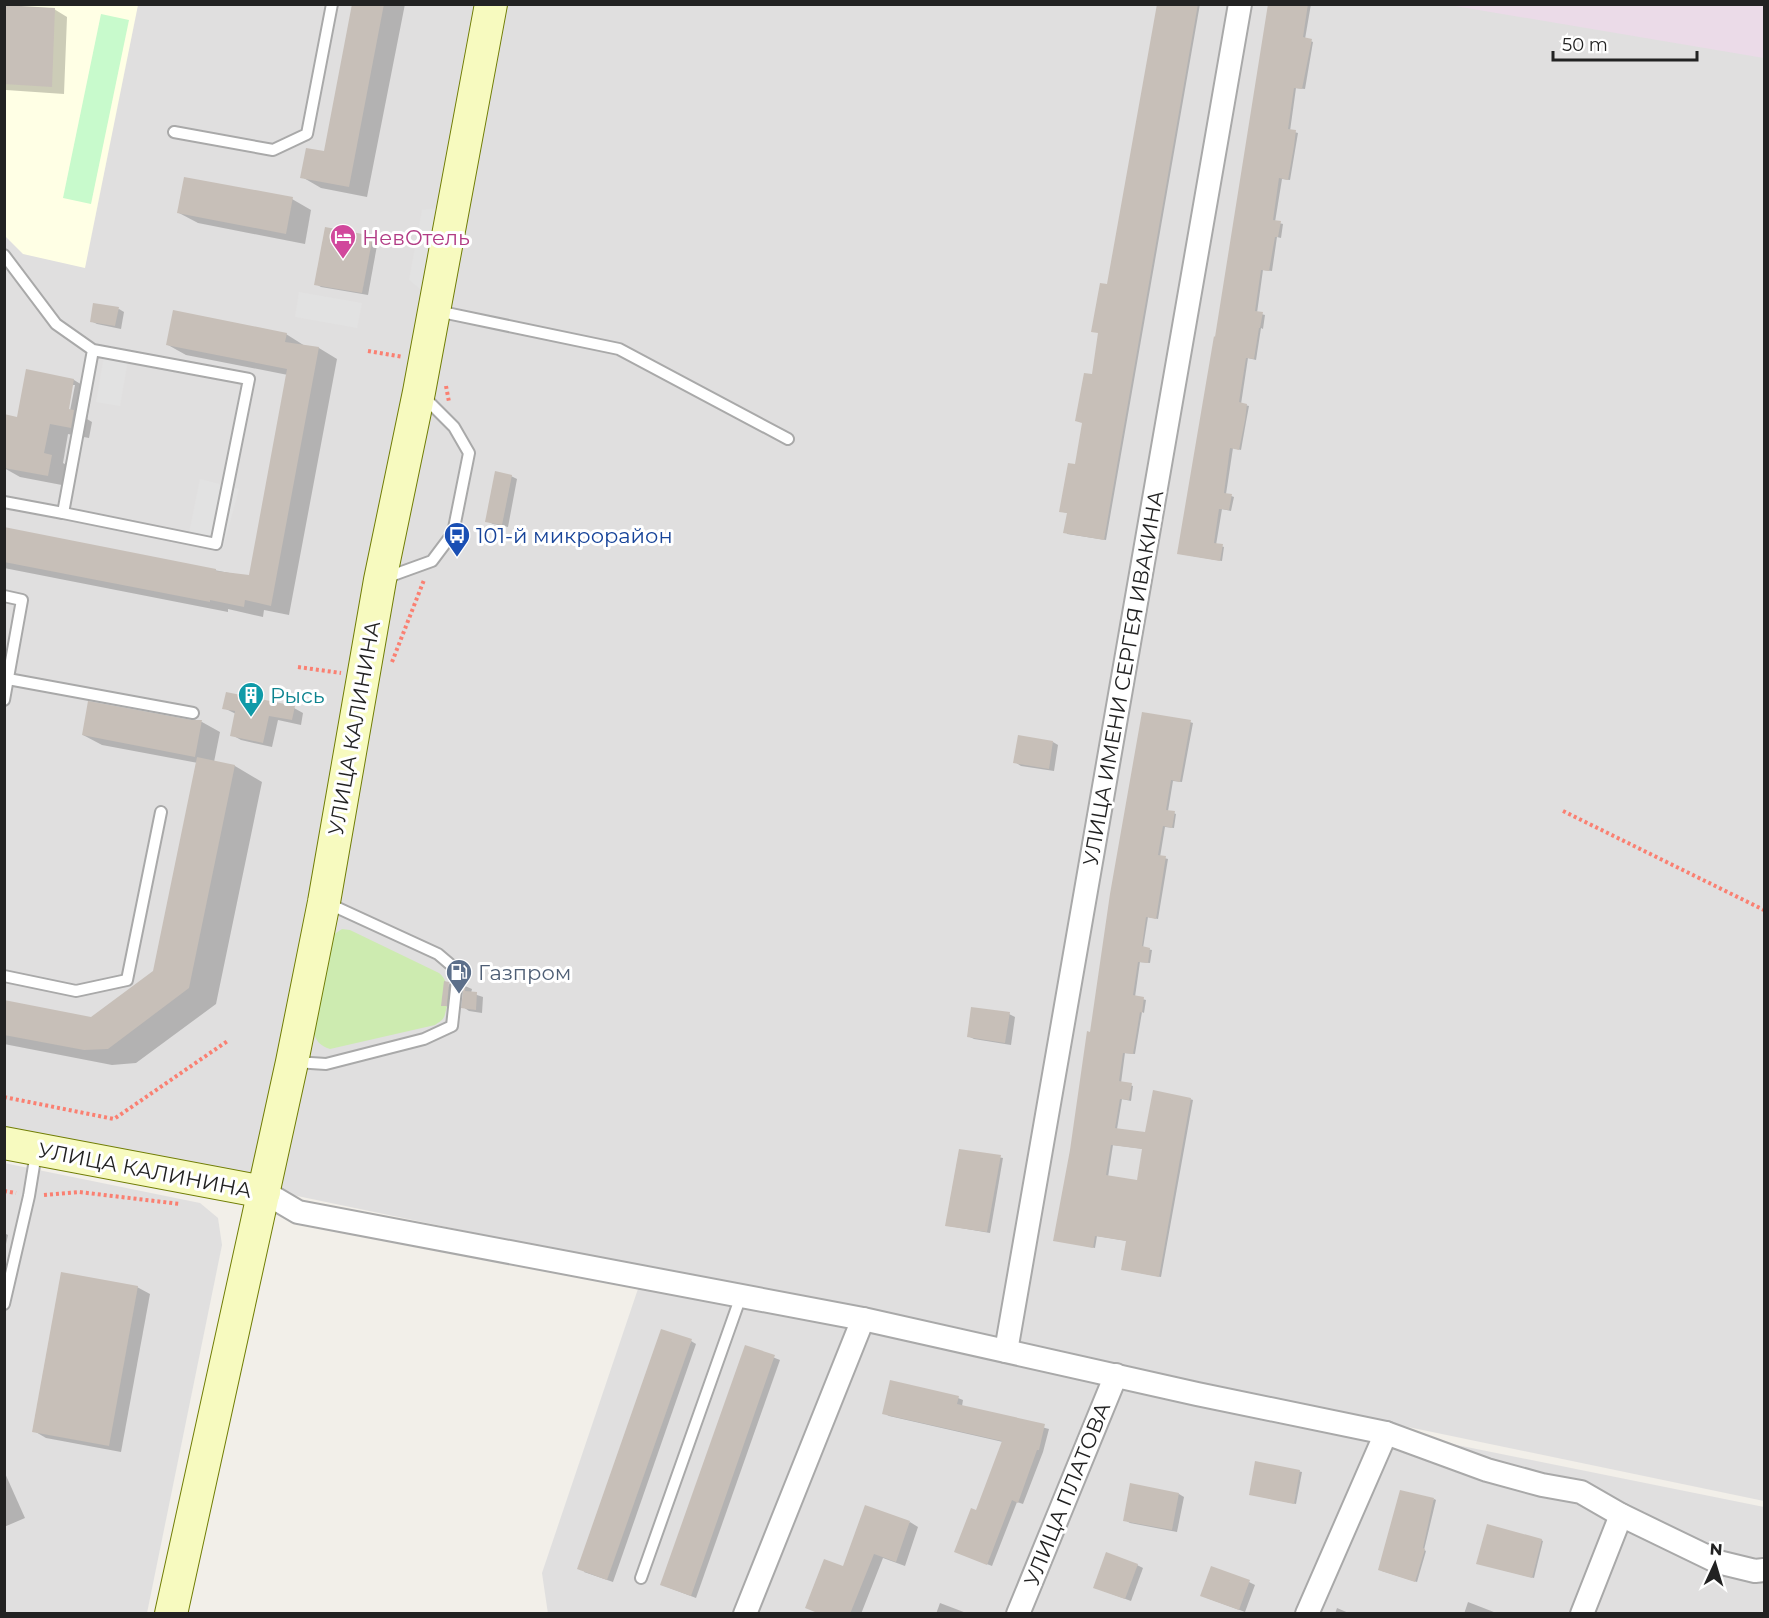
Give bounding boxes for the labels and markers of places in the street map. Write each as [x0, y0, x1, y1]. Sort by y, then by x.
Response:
hotel icon: НевОтель [328, 222, 358, 260]
place label: НевОтель [362, 225, 470, 250]
bus stop icon: 101-й микрорайон [442, 520, 472, 558]
place label: 101-й микрорайон [476, 523, 673, 548]
building icon: Рысь [236, 680, 266, 718]
place label: Рысь [270, 683, 325, 708]
fuel station icon: Газпром [444, 957, 474, 995]
place label: Газпром [478, 960, 571, 985]

